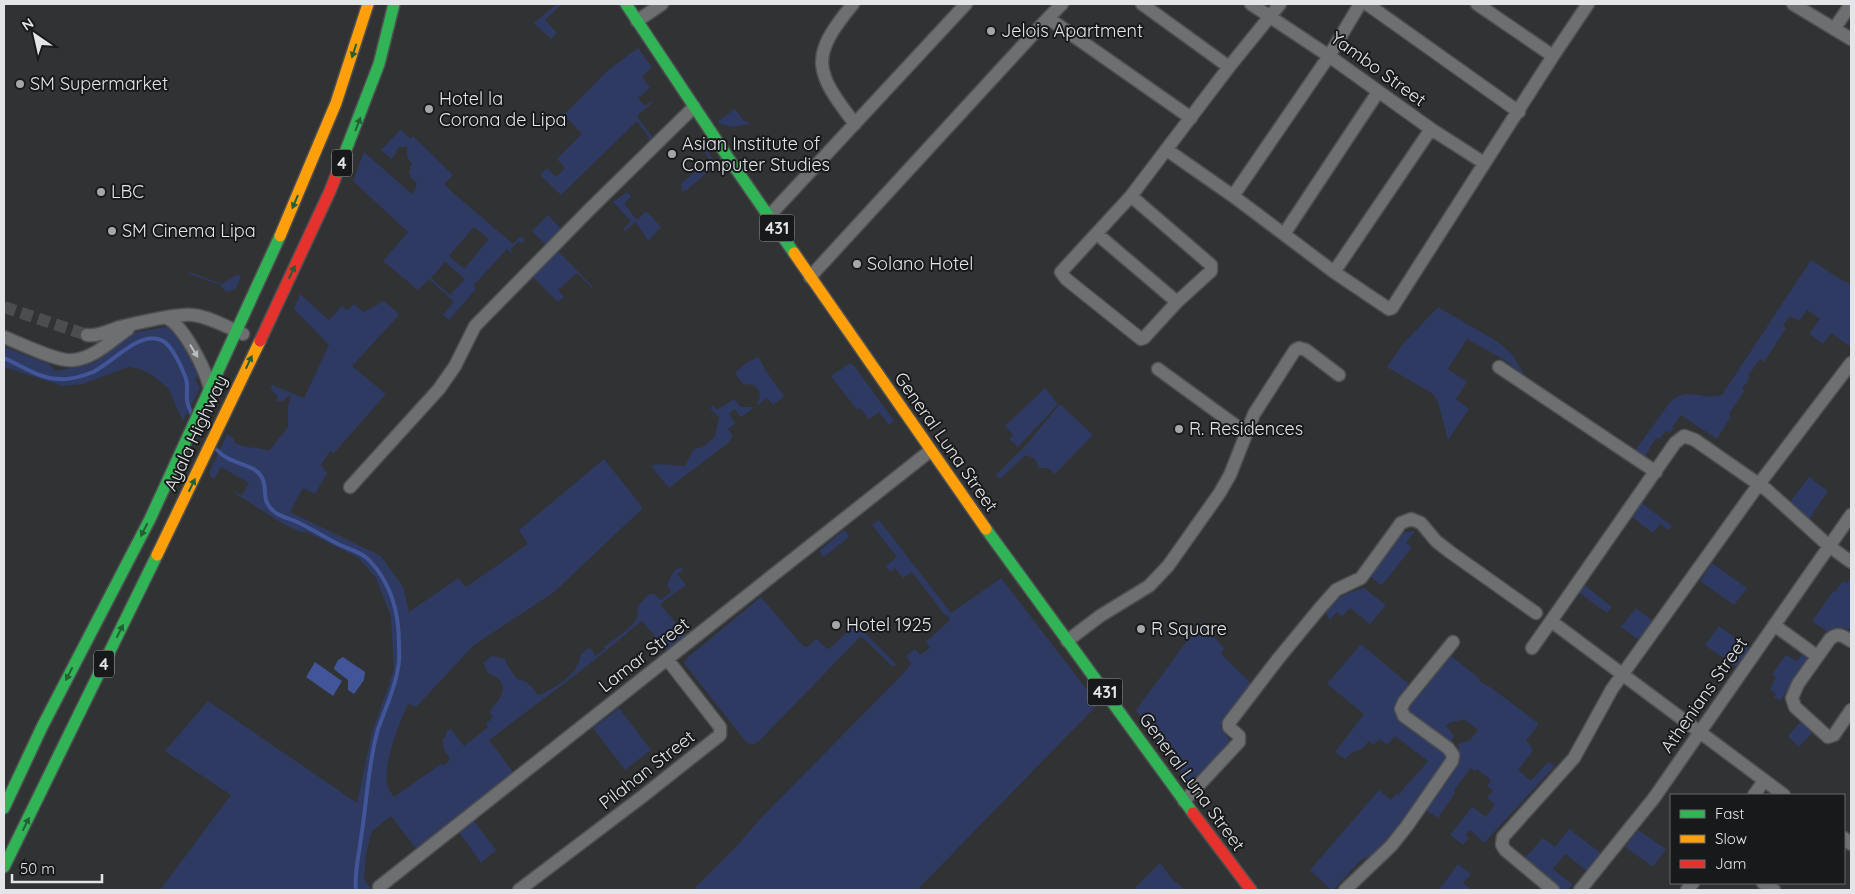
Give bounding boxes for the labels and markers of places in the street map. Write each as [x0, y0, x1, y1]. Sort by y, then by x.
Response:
place label: Jelois Apartment [1001, 19, 1143, 42]
marker: Jelois Apartment [985, 25, 997, 37]
place label: SM Supermarket [30, 72, 168, 95]
marker: SM Supermarket [14, 78, 26, 90]
place label: Hotel la Corona de Lipa [439, 87, 567, 131]
marker: Hotel la Corona de Lipa [423, 103, 435, 115]
place label: Asian Institute of Computer Studies [682, 132, 830, 176]
marker: Asian Institute of Computer Studies [666, 148, 678, 160]
place label: LBC [111, 180, 144, 203]
marker: LBC [95, 186, 107, 198]
place label: SM Cinema Lipa [122, 219, 256, 242]
marker: SM Cinema Lipa [106, 225, 118, 237]
place label: Solano Hotel [867, 252, 973, 275]
marker: Solano Hotel [851, 258, 863, 270]
place label: R. Residences [1189, 417, 1303, 440]
marker: R. Residences [1173, 423, 1185, 435]
place label: Hotel 1925 [846, 613, 932, 636]
place label: R Square [1151, 617, 1227, 640]
marker: Hotel 1925 [830, 619, 842, 631]
marker: R Square [1135, 623, 1147, 635]

